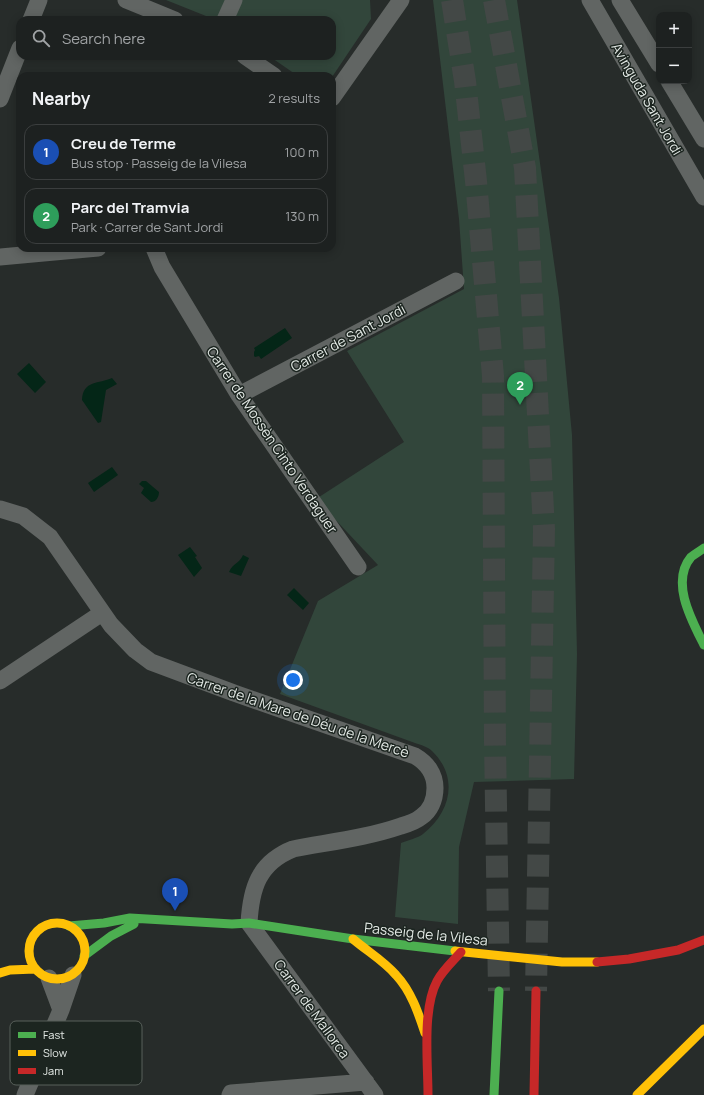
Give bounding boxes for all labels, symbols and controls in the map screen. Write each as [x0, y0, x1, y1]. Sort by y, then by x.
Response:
map controls [656, 12, 692, 84]
button: + [656, 12, 692, 48]
search box [16, 16, 336, 60]
icon: search [30, 27, 52, 49]
text: Search here [62, 28, 145, 49]
street label: Avinguda Sant Jordi [607, 39, 687, 158]
button: − [656, 48, 692, 84]
text: Nearby [32, 87, 90, 110]
text: 2 results [268, 89, 320, 107]
text: Creu de Terme [71, 133, 176, 154]
text: 1 [43, 143, 49, 161]
text: 100 m [284, 143, 319, 161]
text: Bus stop · Passeig de la Vilesa [71, 154, 247, 172]
text: Parc del Tramvia [71, 197, 189, 218]
text: 2 [42, 207, 50, 225]
text: 130 m [285, 207, 319, 225]
text: Park · Carrer de Sant Jordi [71, 218, 223, 236]
street label: Carrer de Sant Jordi [287, 299, 408, 376]
street label: Carrer de Mossèn Cinto Verdaguer [203, 343, 342, 537]
pin: 2 [507, 372, 533, 405]
street label: Carrer de la Mare de Déu de la Mercè [184, 667, 412, 762]
your location [283, 670, 303, 690]
pin: 1 [162, 878, 188, 911]
street label: Passeig de la Vilesa [363, 918, 489, 949]
street label: Carrer de Mallorca [270, 955, 355, 1062]
legend [10, 1021, 142, 1085]
text: Fast [43, 1027, 65, 1042]
text: Slow [43, 1045, 68, 1060]
text: Jam [43, 1063, 64, 1078]

